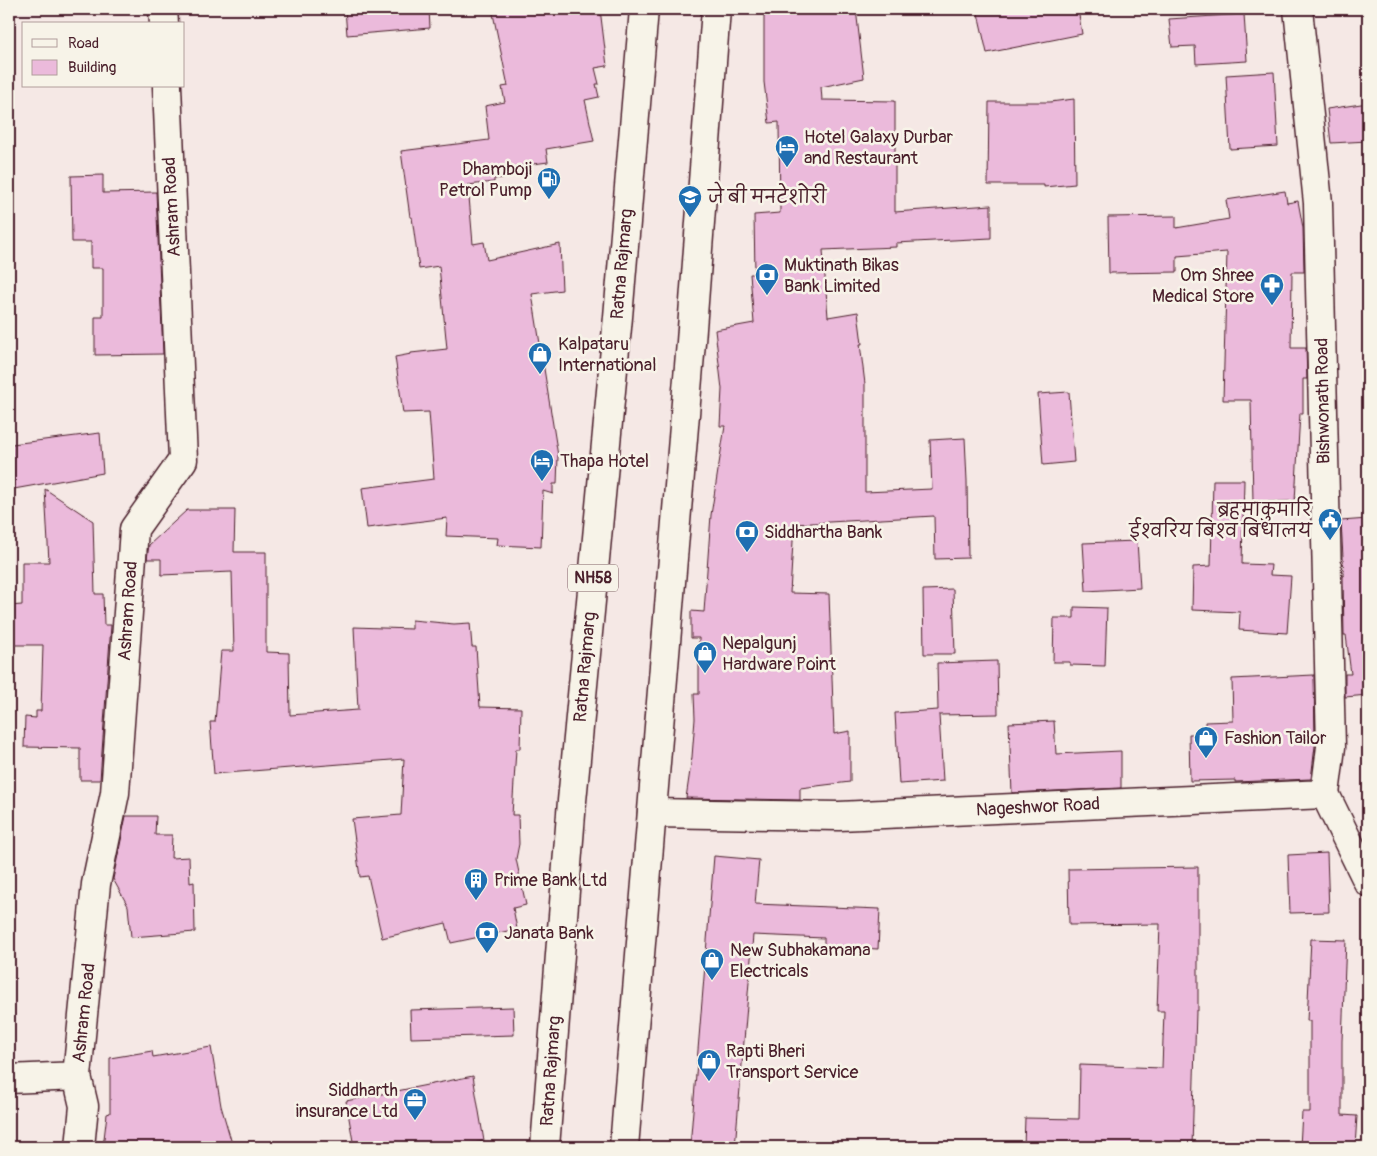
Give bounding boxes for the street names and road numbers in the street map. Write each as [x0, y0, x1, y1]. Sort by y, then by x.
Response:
street label: Ashram Road [158, 156, 186, 258]
street label: Ratna Rajmarg [606, 208, 638, 320]
street label: Bishwonath Road [1310, 338, 1336, 464]
street label: Ashram Road [113, 560, 143, 662]
road number: NH58 [568, 564, 618, 592]
street label: Ratna Rajmarg [569, 611, 601, 723]
street label: Nageshwor Road [975, 792, 1101, 822]
street label: Ashram Road [67, 962, 101, 1064]
street label: Ratna Rajmarg [536, 1015, 566, 1127]

